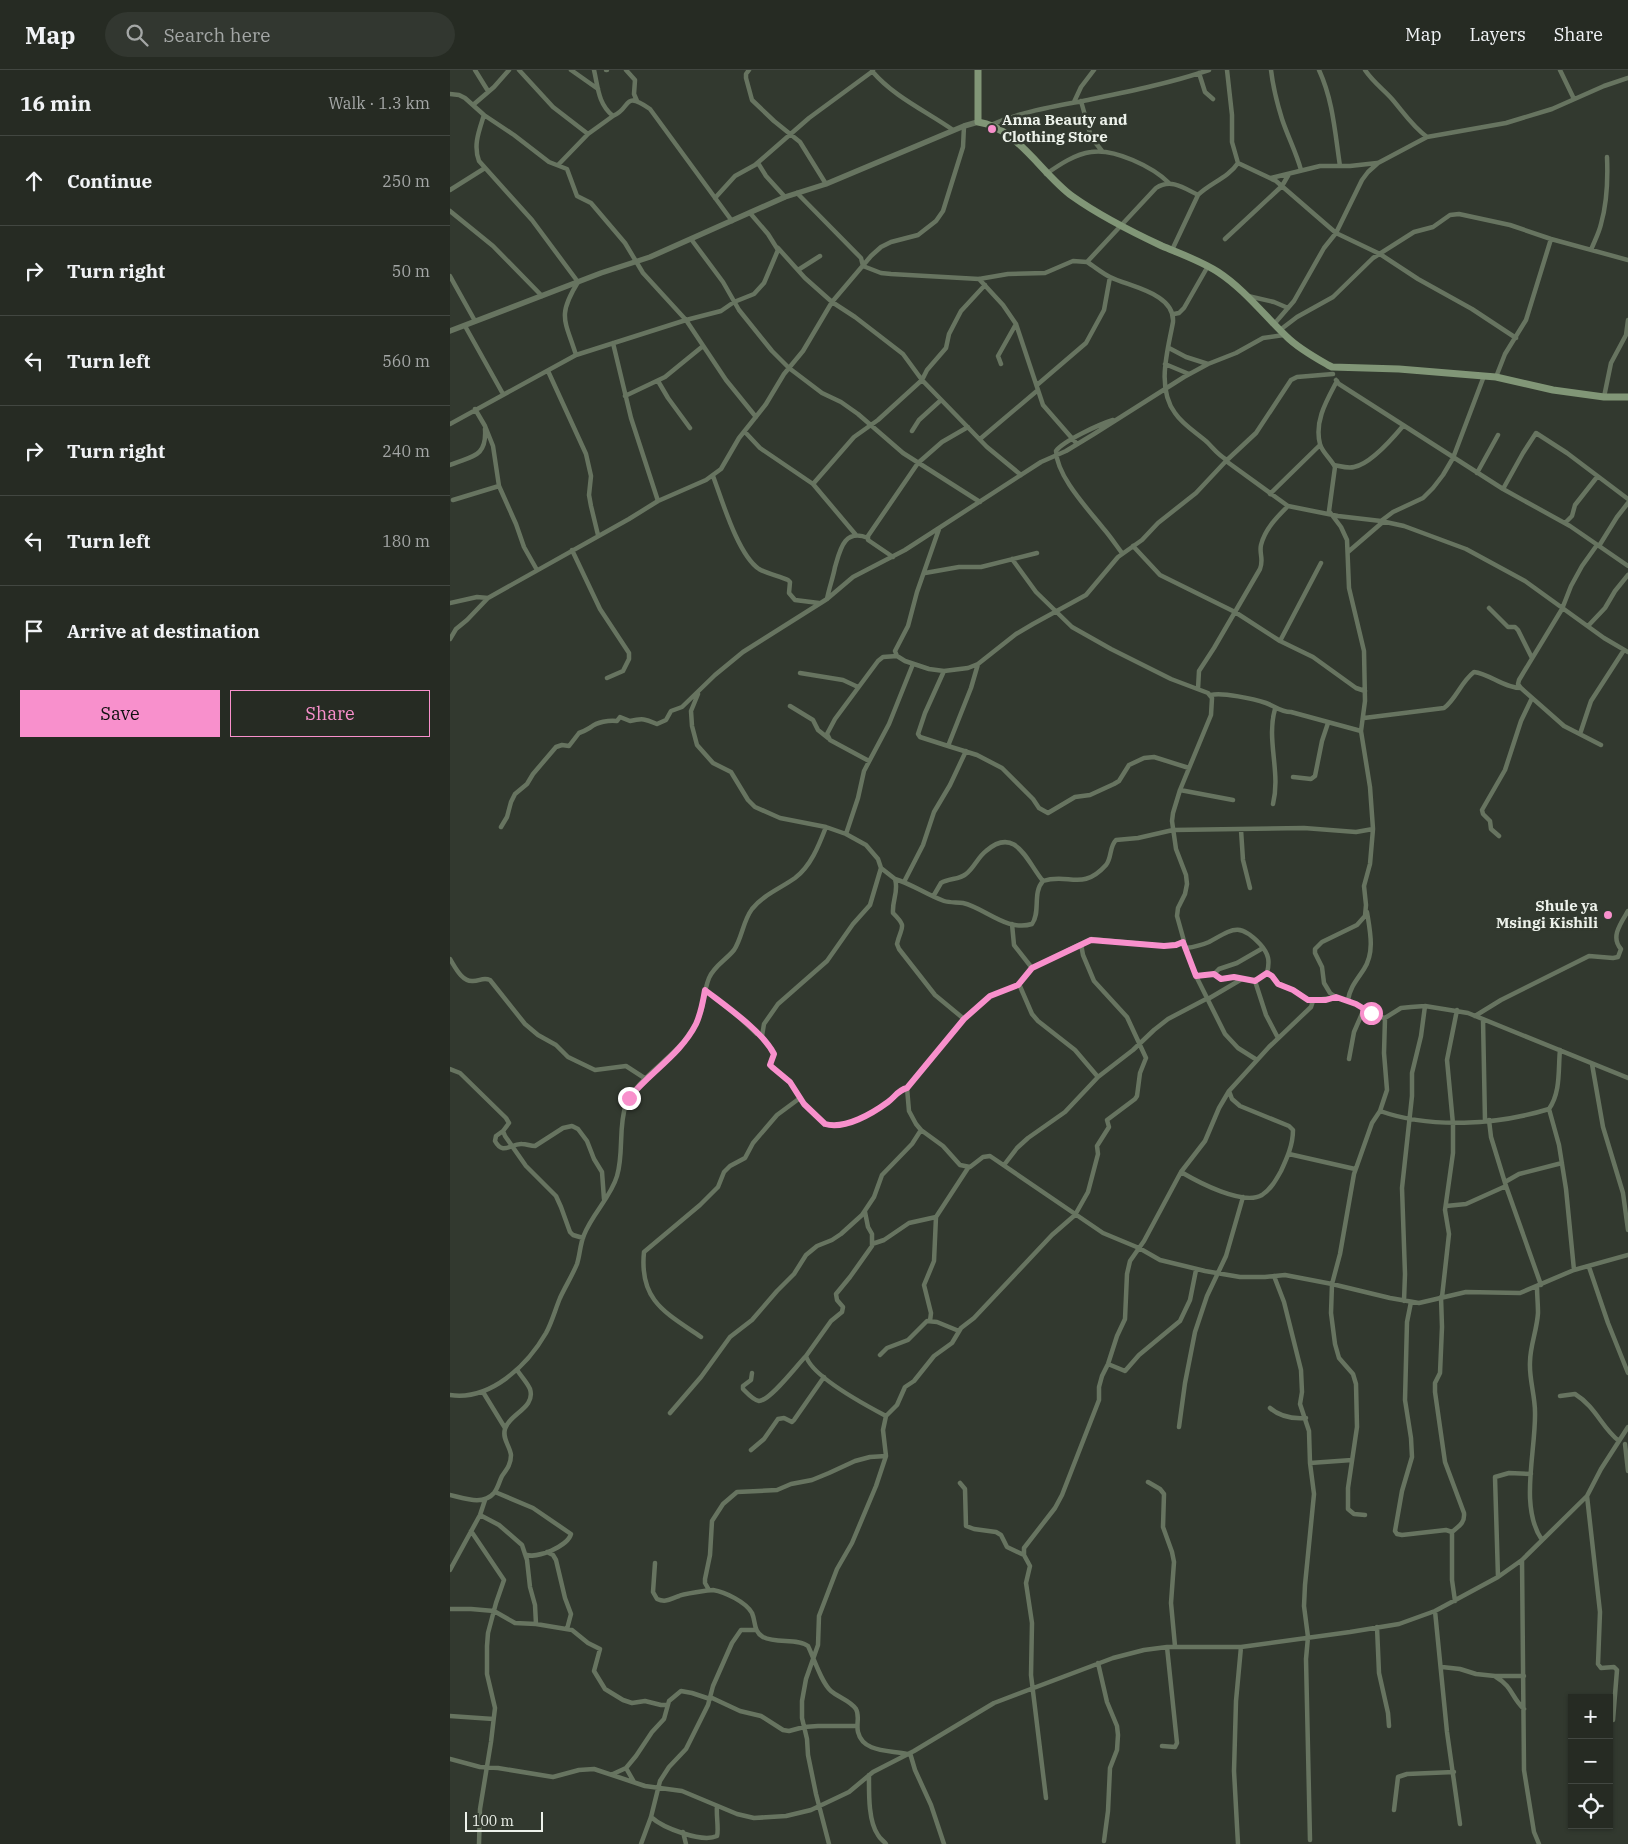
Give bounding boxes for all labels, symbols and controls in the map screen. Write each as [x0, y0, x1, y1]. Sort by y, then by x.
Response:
search box [105, 12, 455, 57]
text: Map [25, 19, 75, 51]
icon: search [123, 21, 151, 49]
text: Search here [163, 23, 270, 47]
text: Map [1405, 23, 1442, 46]
text: Layers [1470, 23, 1526, 46]
text: Share [1554, 23, 1603, 46]
text: 16 min [20, 89, 91, 117]
text: Walk · 1.3 km [328, 93, 430, 113]
place label: Anna Beauty and Clothing Store [1002, 110, 1128, 146]
marker: Anna Beauty and Clothing Store [986, 123, 998, 135]
icon: ahead [20, 167, 48, 195]
text: Continue [67, 169, 152, 193]
text: 250 m [382, 171, 430, 191]
icon: right [20, 257, 48, 285]
text: Turn right [67, 259, 165, 283]
text: 50 m [392, 261, 430, 281]
icon: left [20, 347, 48, 375]
text: Turn left [67, 349, 150, 373]
text: 560 m [382, 351, 430, 371]
icon: right [20, 437, 48, 465]
text: Turn right [67, 439, 165, 463]
text: 240 m [382, 441, 430, 461]
icon: left [20, 527, 48, 555]
text: Turn left [67, 529, 150, 553]
text: 180 m [382, 531, 430, 551]
icon: arrive [20, 617, 48, 645]
text: Arrive at destination [67, 619, 260, 643]
button: Save [20, 690, 220, 737]
button: Share [230, 690, 430, 737]
place label: Shule ya Msingi Kishili [1496, 896, 1598, 932]
marker: Shule ya Msingi Kishili [1602, 909, 1614, 921]
route start [1360, 1002, 1383, 1025]
route end [618, 1087, 641, 1110]
map controls [1568, 1694, 1613, 1829]
button: + [1568, 1694, 1613, 1739]
button: − [1568, 1739, 1613, 1784]
button: locate [1568, 1784, 1613, 1829]
scale bar [465, 1809, 542, 1832]
text: 100 m [472, 1812, 514, 1830]

